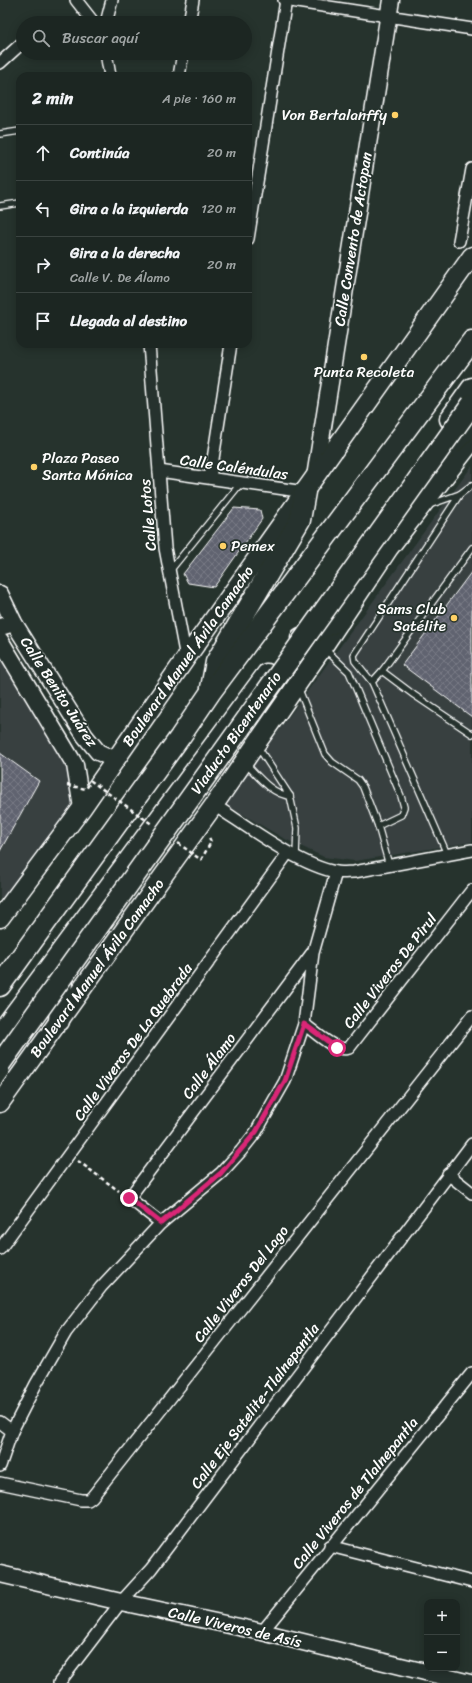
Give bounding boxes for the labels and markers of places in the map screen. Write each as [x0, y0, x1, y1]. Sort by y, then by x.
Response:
place label: Von Bertalanffy [282, 102, 387, 128]
marker: Von Bertalanffy [390, 110, 400, 120]
marker: Punta Recoleta [359, 352, 369, 362]
place label: Punta Recoleta [314, 359, 415, 385]
place label: Plaza Paseo Santa Mónica [42, 445, 133, 488]
marker: Plaza Paseo Santa Mónica [29, 462, 39, 472]
place label: Pemex [231, 533, 275, 559]
marker: Pemex [218, 541, 228, 551]
place label: Sams Club Satélite [377, 596, 446, 639]
marker: Sams Club Satélite [449, 613, 459, 623]

